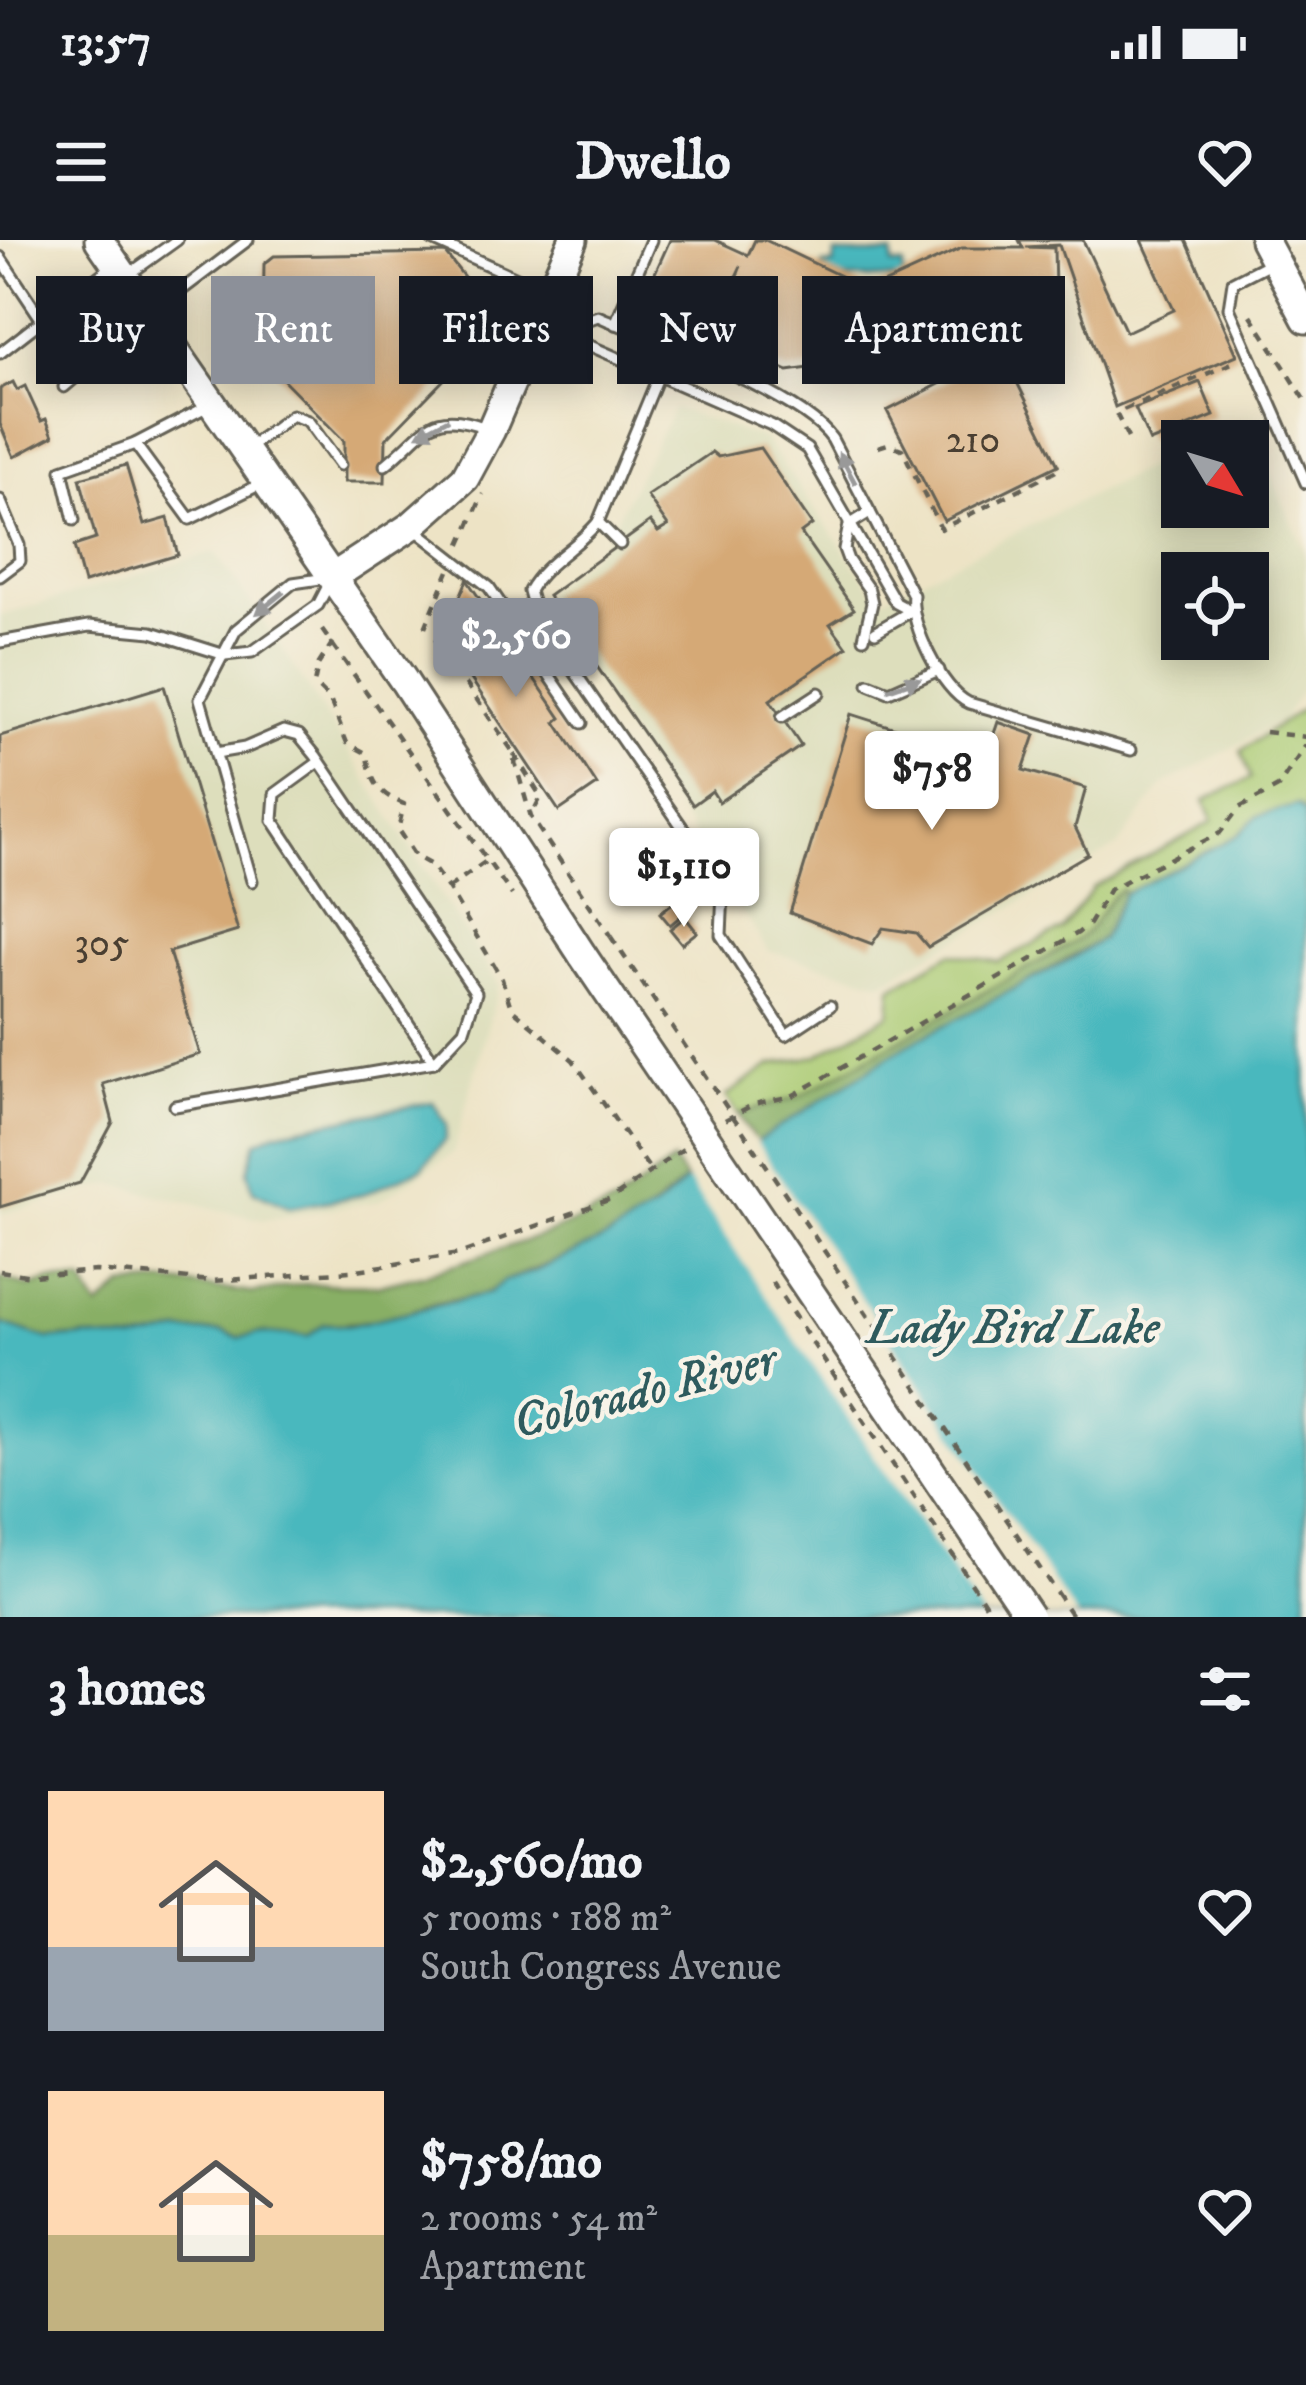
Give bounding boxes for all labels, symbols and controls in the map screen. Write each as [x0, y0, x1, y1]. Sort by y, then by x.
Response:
text: 13:57 [60, 14, 151, 70]
icon: menu [48, 129, 114, 195]
text: Dwello [575, 129, 731, 196]
icon: heart [1192, 129, 1258, 195]
chip: Buy [36, 276, 187, 384]
chip: Rent [211, 276, 375, 384]
chip: Filters [399, 276, 593, 384]
chip: New [617, 276, 778, 384]
chip: Apartment [802, 276, 1065, 384]
one-way arrow [417, 416, 450, 437]
house number: 210 [946, 416, 1000, 465]
north arrow [1161, 420, 1269, 528]
map controls [1161, 420, 1269, 660]
one-way arrow [837, 451, 858, 486]
button: locate [1161, 552, 1269, 660]
one-way arrow [254, 589, 285, 615]
pin: $2,560 [418, 598, 614, 700]
text: $2,560 [460, 612, 572, 661]
one-way arrow [886, 674, 922, 693]
pin: $758 [861, 731, 1003, 833]
text: $758 [892, 745, 972, 794]
pin: $1,110 [586, 828, 782, 930]
text: $1,110 [636, 842, 732, 891]
house number: 305 [75, 919, 129, 968]
water label: Lady Bird Lake [863, 1299, 1161, 1359]
water label: Colorado River [507, 1329, 786, 1454]
icon: filters [1192, 1656, 1258, 1722]
text: 3 homes [48, 1657, 206, 1721]
text: $2,560/mo [420, 1830, 643, 1894]
icon: home [144, 1839, 288, 1983]
icon: heart [1192, 1878, 1258, 1944]
text: 5 rooms · 188 m² [420, 1894, 671, 1943]
text: South Congress Avenue [420, 1943, 781, 1992]
text: $758/mo [420, 2130, 602, 2194]
icon: home [144, 2139, 288, 2283]
icon: heart [1192, 2178, 1258, 2244]
text: 2 rooms · 54 m² [420, 2194, 657, 2243]
text: Apartment [420, 2243, 586, 2292]

